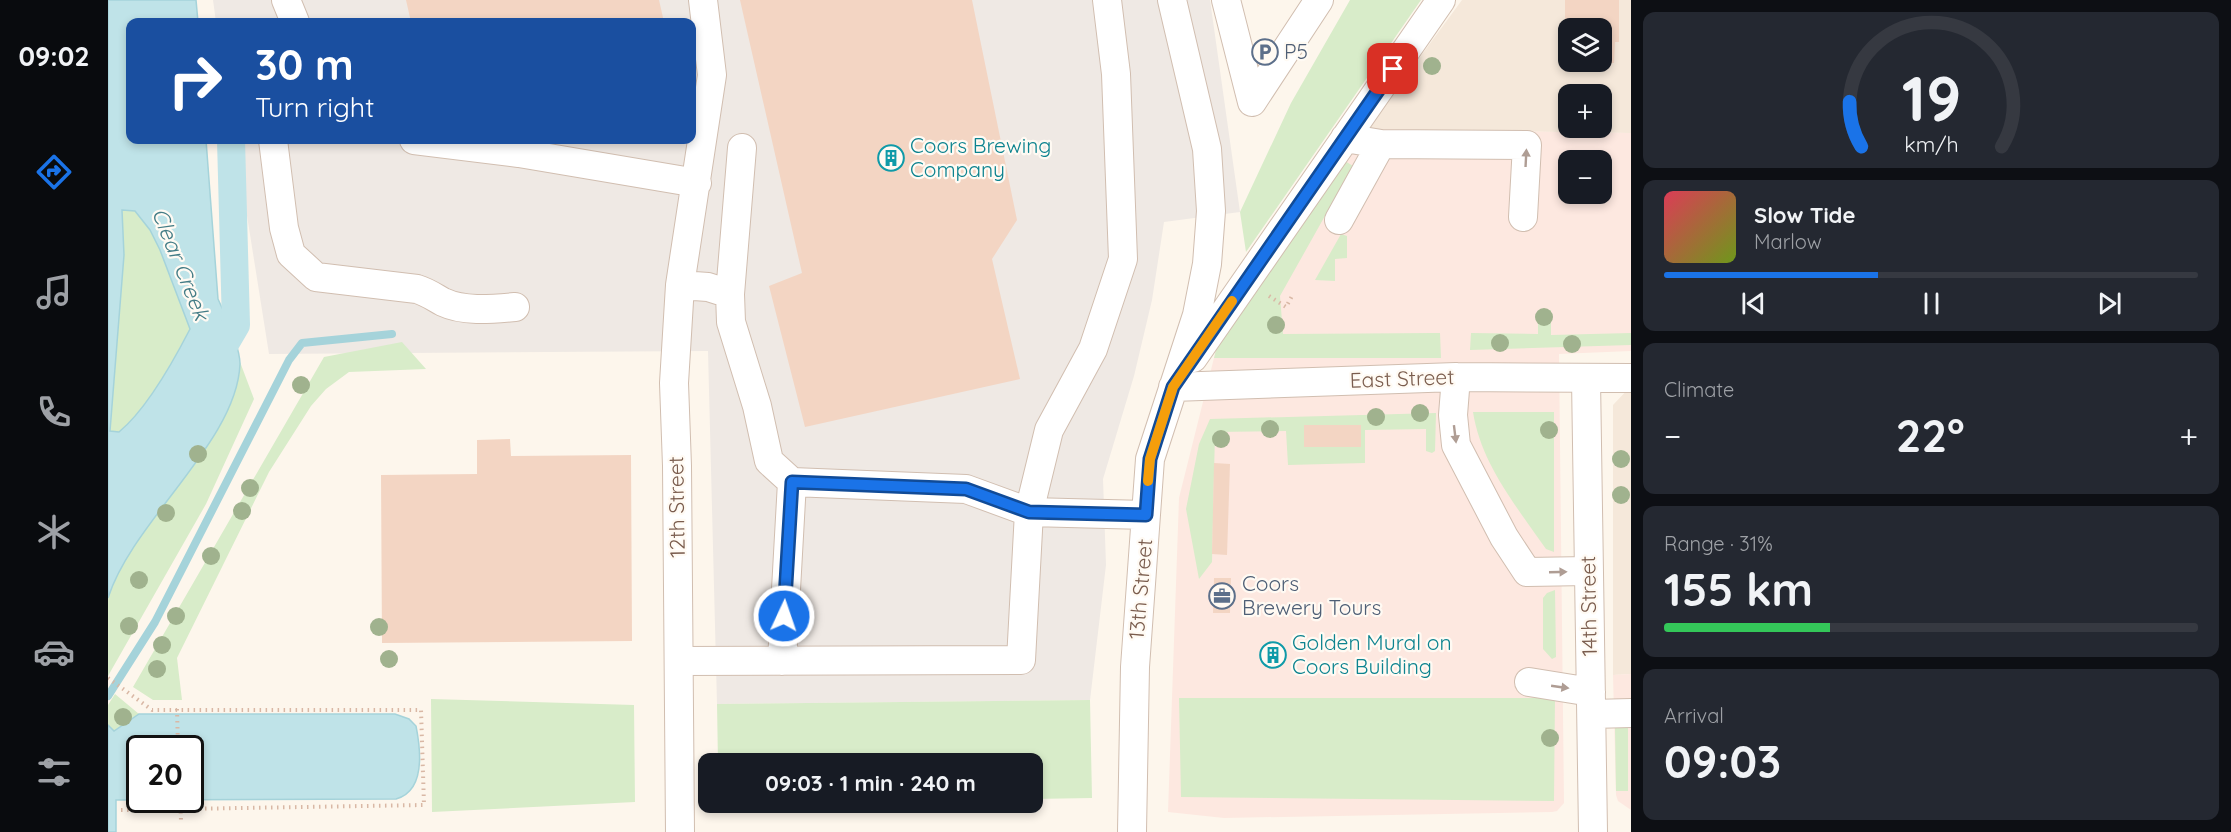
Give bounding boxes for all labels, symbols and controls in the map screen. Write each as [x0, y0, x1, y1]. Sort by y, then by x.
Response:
map controls [1558, 18, 1612, 204]
button: layers [1558, 18, 1612, 72]
parking icon: P5 [1250, 37, 1280, 67]
text: 30 m [255, 38, 354, 91]
place label: P5 [1284, 38, 1308, 64]
text: 09:02 [18, 39, 90, 73]
icon: right [156, 42, 234, 120]
pin [1367, 43, 1418, 94]
icon: arrive [1376, 52, 1409, 85]
text: 19 [1901, 59, 1961, 137]
button: + [1558, 84, 1612, 138]
text: Turn right [255, 90, 374, 124]
text: km/h [1904, 131, 1958, 157]
place label: Coors Brewing Company [910, 132, 1051, 182]
building icon: Coors Brewing Company [876, 143, 906, 173]
one-way arrow [1521, 149, 1530, 168]
button: − [1558, 150, 1612, 204]
icon: directions [33, 151, 75, 193]
text: Slow Tide [1754, 201, 1855, 229]
water label: Clear Creek [146, 204, 217, 326]
text: Marlow [1754, 229, 1822, 254]
icon: music [33, 271, 75, 313]
icon: previous [1737, 287, 1770, 320]
icon: pause [1915, 287, 1948, 320]
icon: next [2093, 287, 2126, 320]
street label: East Street [1349, 363, 1455, 393]
text: Climate [1664, 377, 1734, 402]
icon: phone [33, 391, 75, 433]
text: 22° [1896, 407, 1965, 463]
text: − [1664, 415, 1681, 456]
text: + [2179, 415, 2198, 456]
one-way arrow [1450, 424, 1460, 443]
street label: 12th Street [662, 456, 690, 558]
icon: climate [33, 511, 75, 553]
text: Range · 31% [1664, 531, 1773, 556]
street label: 13th Street [1123, 537, 1157, 640]
street label: 14th Street [1574, 555, 1602, 657]
text: 155 km [1664, 561, 1813, 617]
one-way arrow [1548, 568, 1567, 577]
place label: Coors Brewery Tours [1242, 570, 1381, 620]
office icon: Coors Brewery Tours [1207, 581, 1237, 611]
position arrow [752, 584, 816, 648]
place label: Golden Mural on Coors Building [1292, 629, 1452, 679]
icon: car [33, 631, 75, 673]
building icon: Golden Mural on Coors Building [1258, 640, 1288, 670]
one-way arrow [1550, 682, 1569, 691]
text: Arrival [1664, 703, 1724, 728]
text: 09:03 [1664, 733, 1781, 789]
speed limit sign: 20 [126, 735, 204, 813]
icon: filters [33, 751, 75, 793]
text: 09:03 · 1 min · 240 m [765, 769, 976, 797]

